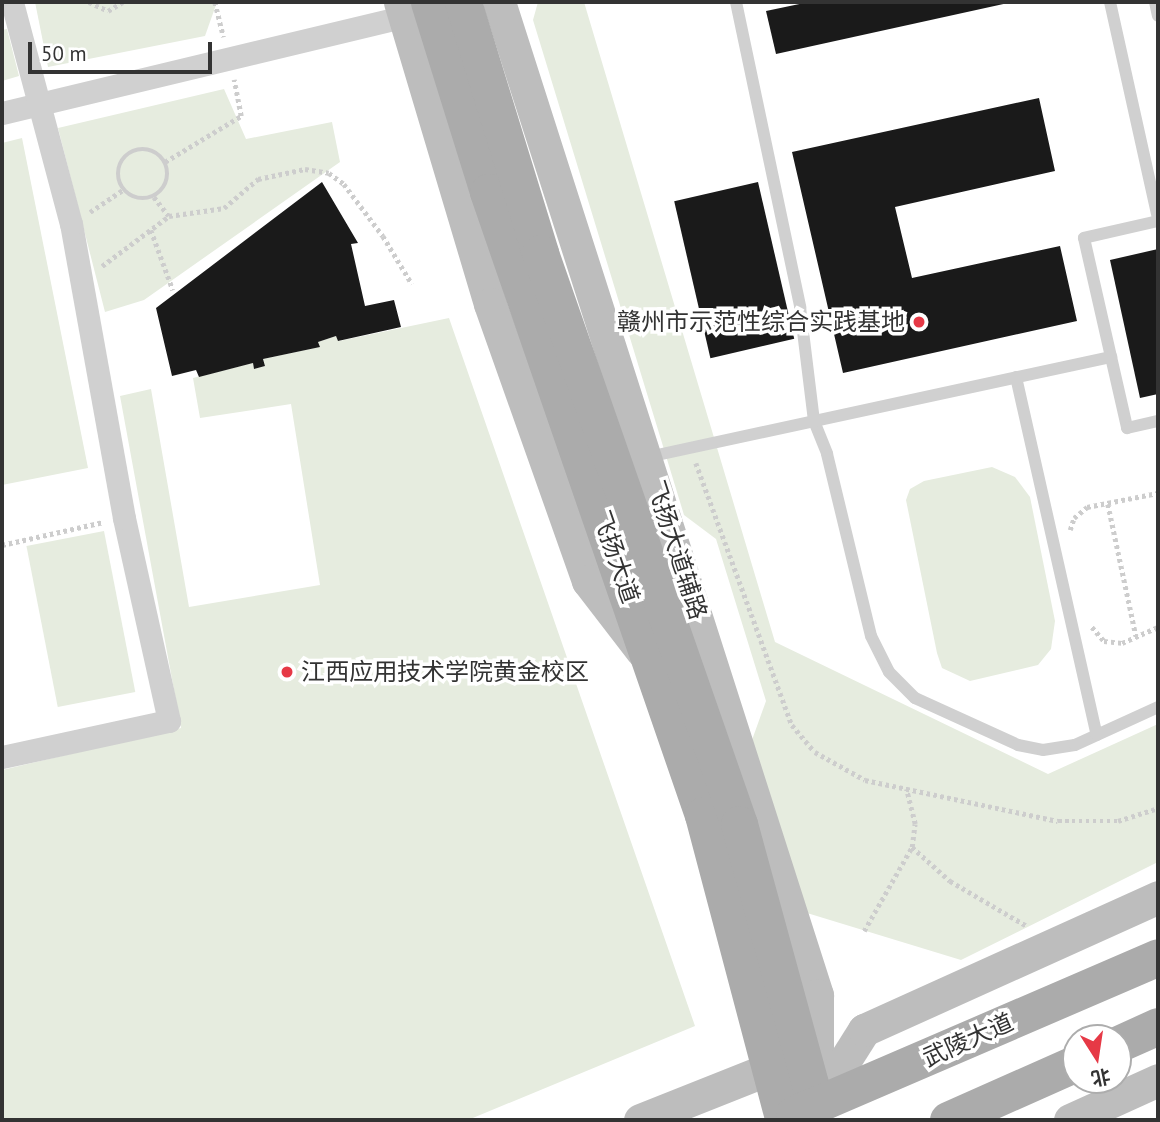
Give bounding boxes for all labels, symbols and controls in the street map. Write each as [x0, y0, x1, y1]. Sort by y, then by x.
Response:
scale bar [32, 28, 215, 72]
text: 50 m [41, 40, 87, 67]
place label: 赣州市示范性综合实践基地 [617, 308, 905, 336]
marker: 赣州市示范性综合实践基地 [911, 314, 927, 330]
street label: 飞扬大道辅路 [641, 477, 713, 623]
street label: 飞扬大道 [587, 507, 645, 607]
place label: 江西应用技术学院黄金校区 [301, 658, 589, 686]
marker: 江西应用技术学院黄金校区 [279, 664, 295, 680]
street label: 武陵大道 [918, 1007, 1018, 1073]
north arrow [1062, 1024, 1132, 1094]
text: 北 [1089, 1064, 1113, 1091]

